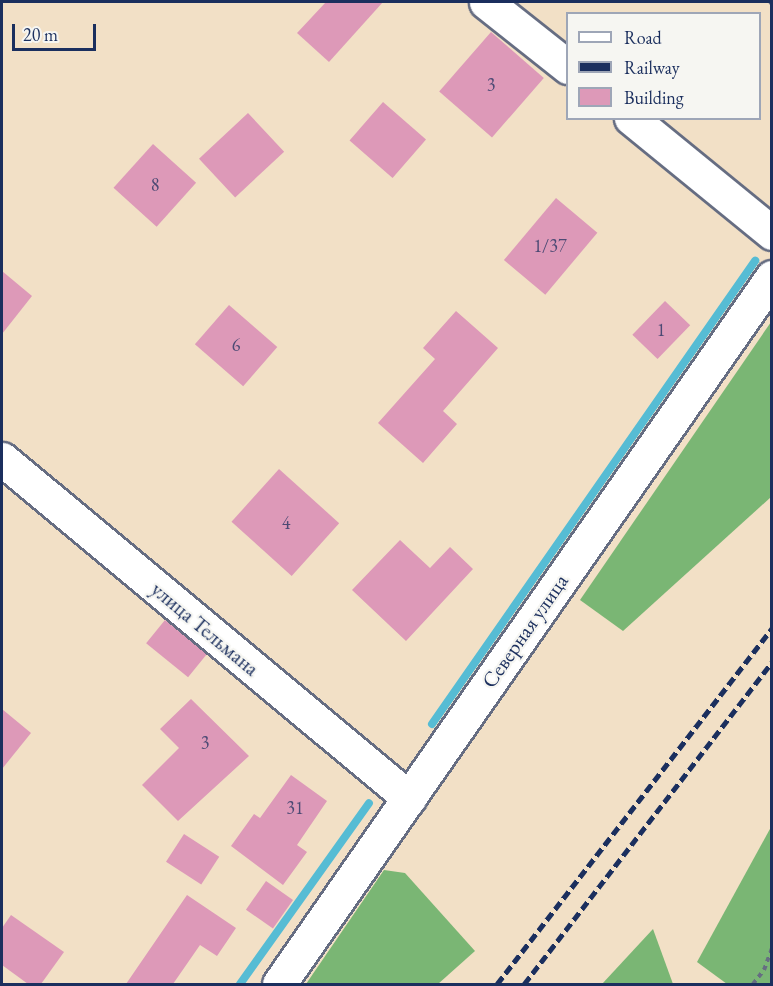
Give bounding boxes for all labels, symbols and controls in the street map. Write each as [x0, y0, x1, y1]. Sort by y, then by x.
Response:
scale bar [15, 12, 99, 50]
legend [566, 12, 761, 120]
text: 20 m [23, 23, 58, 46]
text: Road [624, 26, 662, 49]
text: Railway [624, 56, 680, 79]
house number: 3 [487, 74, 495, 96]
text: Building [624, 86, 684, 109]
house number: 8 [151, 174, 159, 196]
house number: 1/37 [533, 235, 567, 257]
house number: 1 [657, 319, 665, 341]
house number: 6 [232, 334, 240, 356]
house number: 4 [282, 512, 290, 534]
street label: Северная улица [477, 569, 573, 693]
street label: улица Тельмана [146, 577, 264, 681]
house number: 3 [201, 732, 209, 754]
house number: 31 [286, 797, 304, 819]

